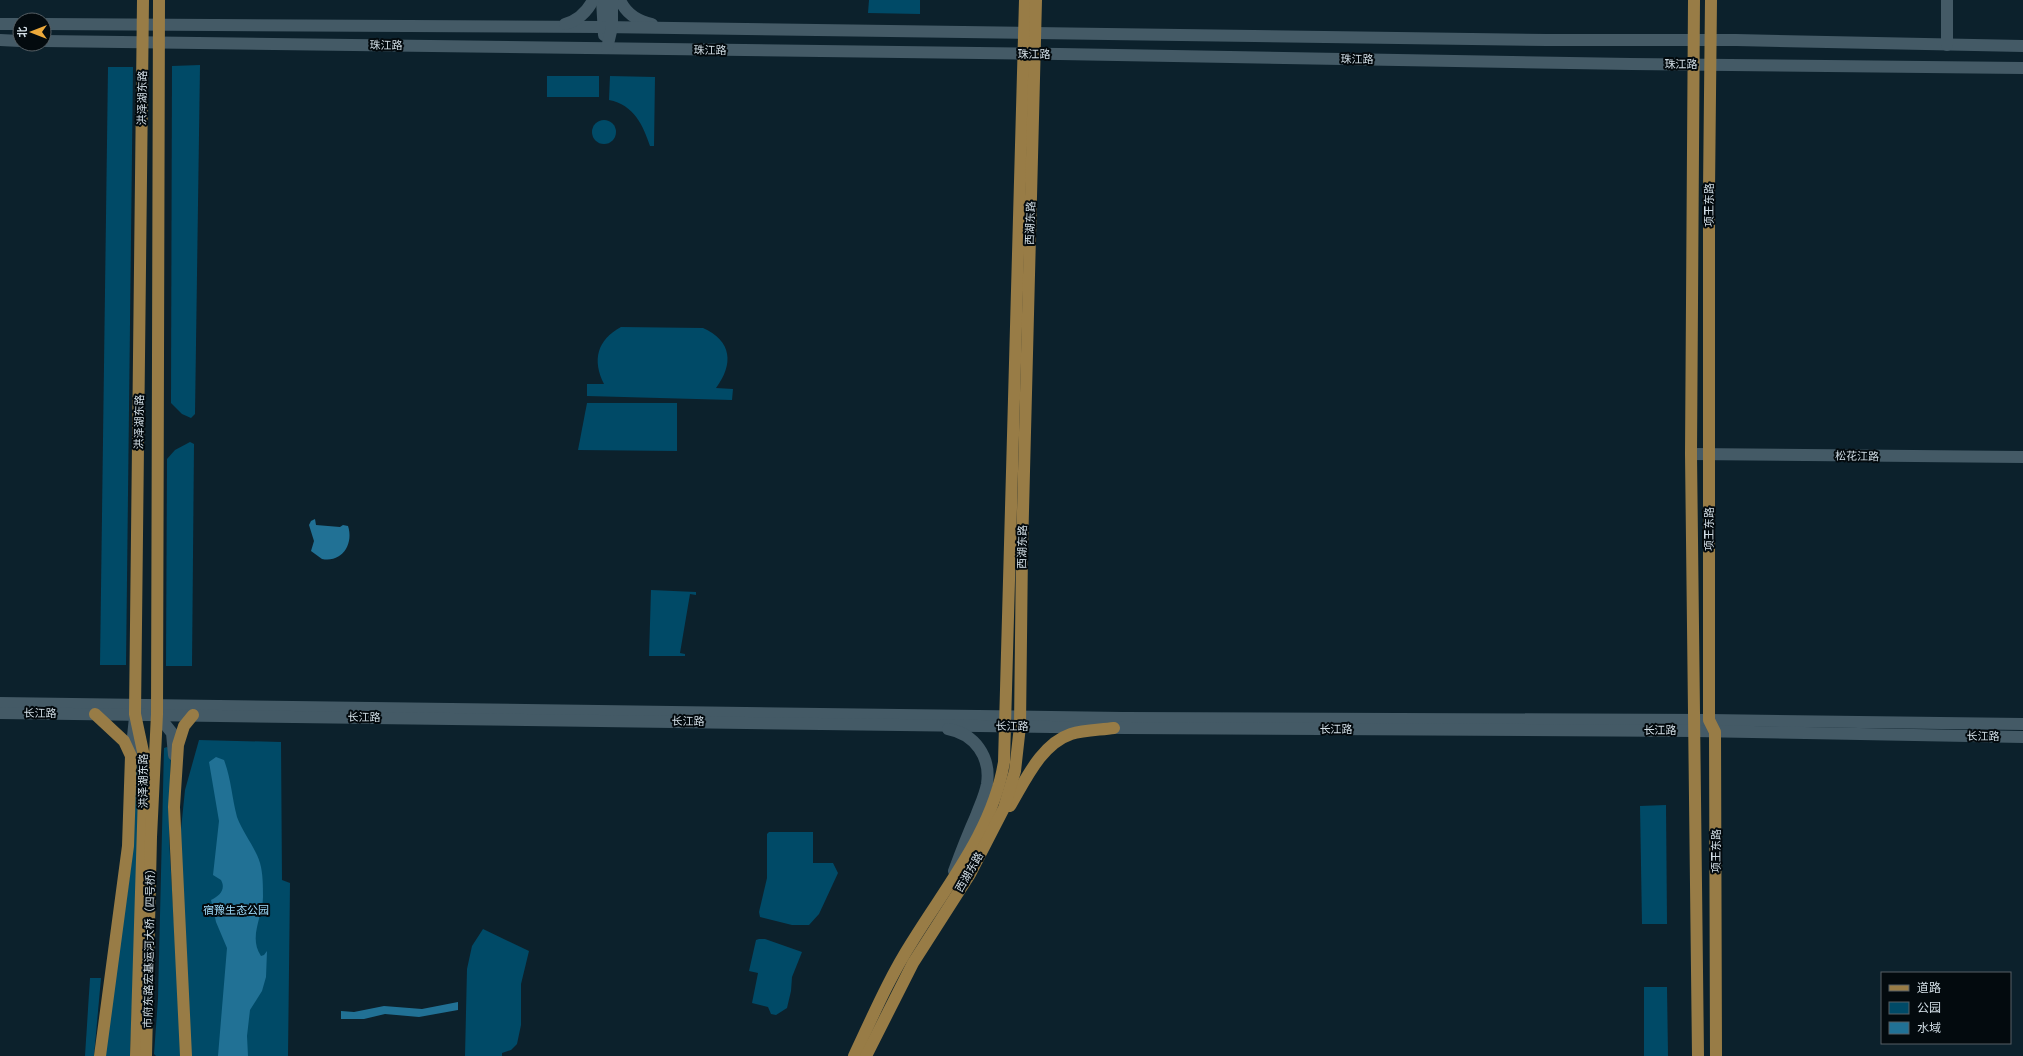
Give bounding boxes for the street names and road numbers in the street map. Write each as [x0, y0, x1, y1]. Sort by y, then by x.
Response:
street label: 珠江路 [369, 39, 403, 51]
street label: 珠江路 [693, 44, 727, 56]
street label: 珠江路 [1018, 48, 1051, 60]
street label: 珠江路 [1340, 53, 1374, 65]
street label: 珠江路 [1665, 58, 1698, 70]
street label: 洪泽湖东路 [136, 70, 148, 126]
street label: 项王东路 [1703, 183, 1715, 227]
street label: 西湖东路 [1023, 201, 1037, 245]
street label: 洪泽湖东路 [133, 394, 145, 450]
street label: 松花江路 [1835, 450, 1879, 462]
street label: 项王东路 [1703, 507, 1715, 551]
street label: 西湖东路 [1016, 525, 1028, 569]
street label: 长江路 [23, 707, 57, 719]
street label: 长江路 [347, 711, 381, 723]
street label: 长江路 [671, 715, 705, 727]
street label: 长江路 [995, 720, 1029, 732]
street label: 长江路 [1320, 723, 1353, 735]
street label: 长江路 [1644, 724, 1677, 736]
street label: 长江路 [1966, 730, 2000, 742]
street label: 洪泽湖东路 [137, 754, 149, 809]
street label: 项王东路 [1710, 829, 1722, 873]
street label: 西湖东路 [953, 850, 985, 894]
street label: 市府东路宏基运河大桥（四号桥） [142, 863, 156, 1029]

